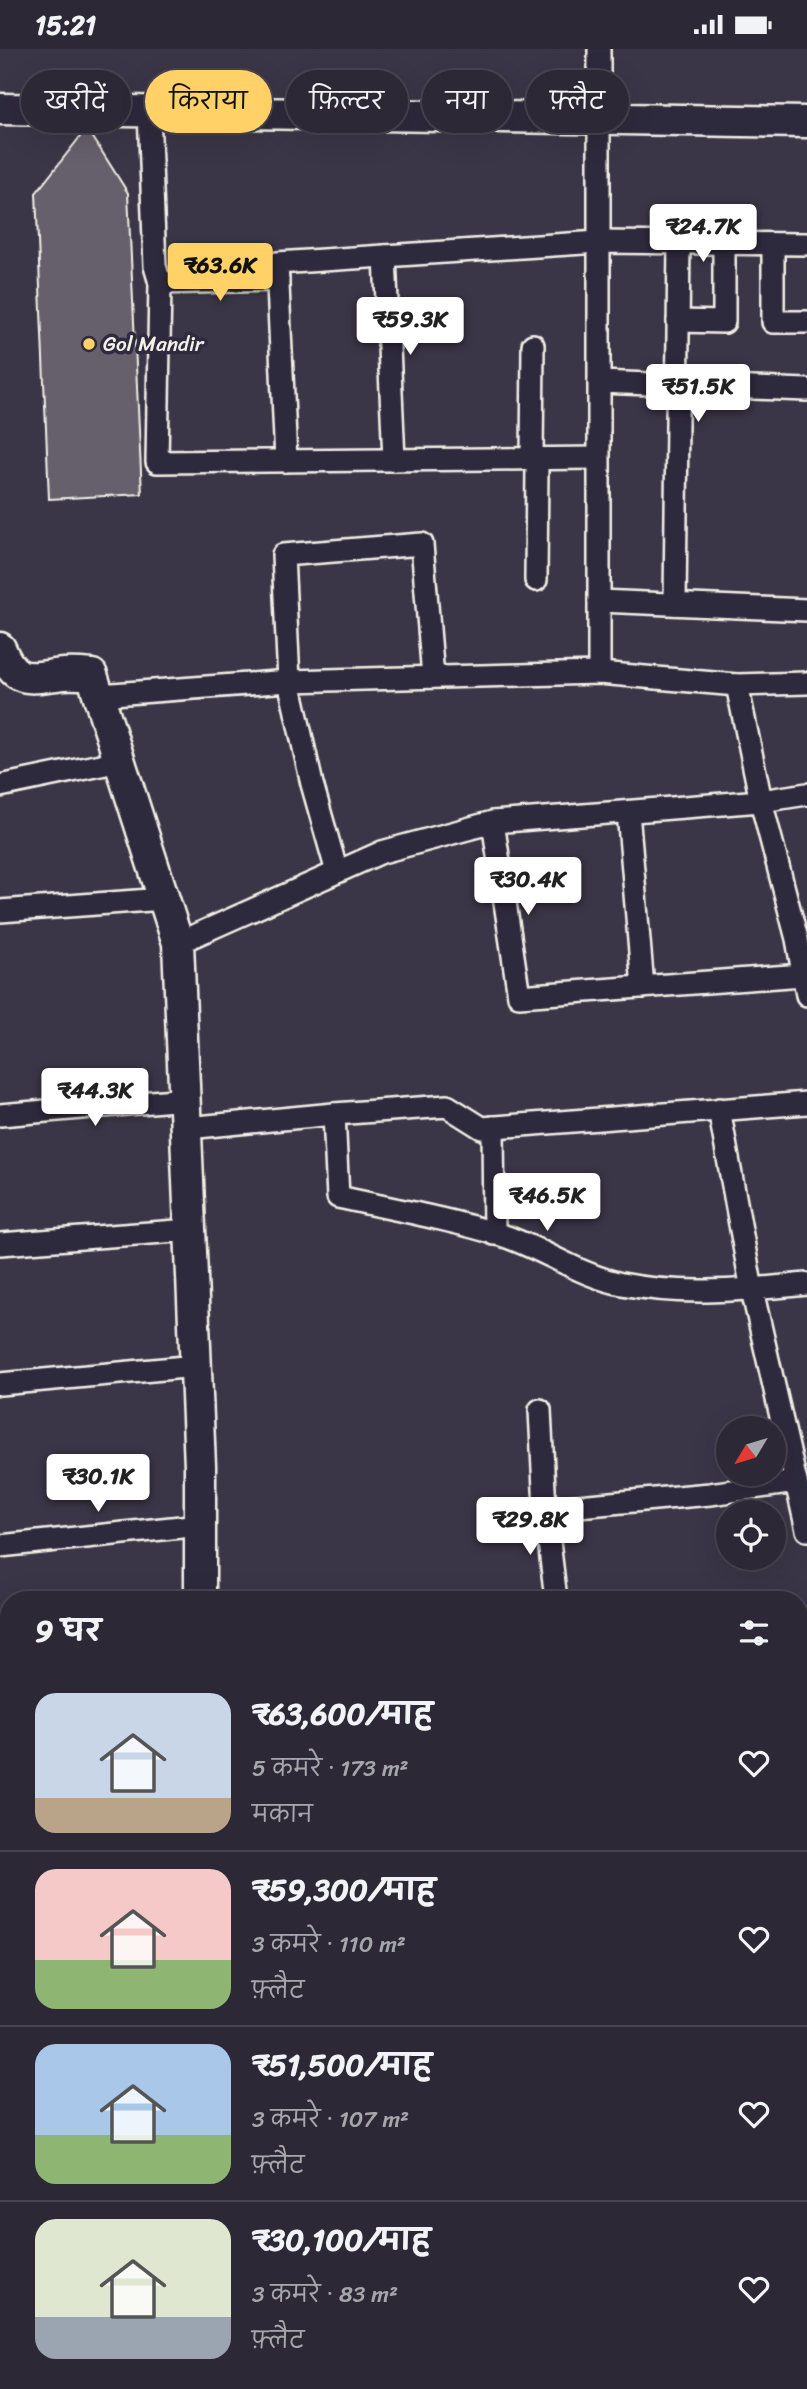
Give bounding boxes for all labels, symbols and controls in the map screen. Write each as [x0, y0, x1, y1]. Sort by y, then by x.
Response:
text: 15:21 [35, 2, 96, 48]
chip: खरीदें [21, 70, 131, 133]
chip: किराया [145, 70, 272, 133]
chip: फ़िल्टर [286, 70, 408, 133]
chip: नया [422, 70, 512, 133]
chip: फ़्लैट [526, 70, 629, 133]
pin: ₹24.7K [646, 205, 760, 264]
text: ₹24.7K [666, 206, 740, 247]
pin: ₹63.6K [163, 243, 277, 303]
text: ₹63.6K [184, 245, 256, 286]
pin: ₹59.3K [353, 297, 467, 357]
text: ₹59.3K [373, 299, 447, 340]
place label: Gol Mandir [103, 325, 205, 363]
marker: Gol Mandir [81, 336, 97, 352]
pin: ₹51.5K [641, 365, 755, 424]
text: ₹51.5K [662, 366, 734, 407]
pin: ₹30.4K [471, 857, 585, 917]
text: ₹30.4K [490, 859, 566, 900]
pin: ₹44.3K [38, 1069, 152, 1128]
text: ₹44.3K [57, 1070, 133, 1111]
pin: ₹46.5K [490, 1173, 604, 1233]
text: ₹46.5K [509, 1175, 585, 1216]
north arrow [716, 1416, 786, 1486]
map controls [716, 1416, 786, 1570]
pin: ₹30.1K [41, 1455, 155, 1514]
text: ₹30.1K [63, 1456, 133, 1497]
pin: ₹29.8K [473, 1497, 587, 1557]
text: ₹29.8K [492, 1499, 568, 1540]
button: locate [716, 1500, 786, 1570]
text: 9 घर [35, 1604, 101, 1658]
icon: filters [735, 1614, 773, 1652]
text: ₹63,600/माह [252, 1687, 433, 1741]
icon: home [91, 1721, 175, 1805]
icon: heart [735, 1744, 773, 1782]
text: 5 कमरे · 173 m² [252, 1748, 409, 1789]
text: मकान [252, 1794, 313, 1835]
text: ₹59,300/माह [252, 1863, 436, 1917]
icon: home [91, 1897, 175, 1981]
icon: heart [735, 1920, 773, 1958]
text: 3 कमरे · 110 m² [252, 1924, 406, 1965]
text: फ़्लैट [252, 1970, 304, 2011]
text: ₹51,500/माह [252, 2038, 432, 2092]
icon: home [91, 2072, 175, 2156]
icon: heart [735, 2095, 773, 2133]
text: 3 कमरे · 107 m² [252, 2099, 409, 2140]
text: फ़्लैट [252, 2145, 304, 2186]
text: ₹30,100/माह [252, 2213, 431, 2267]
icon: home [91, 2247, 175, 2331]
icon: heart [735, 2270, 773, 2308]
text: 3 कमरे · 83 m² [252, 2274, 398, 2315]
text: फ़्लैट [252, 2320, 304, 2361]

